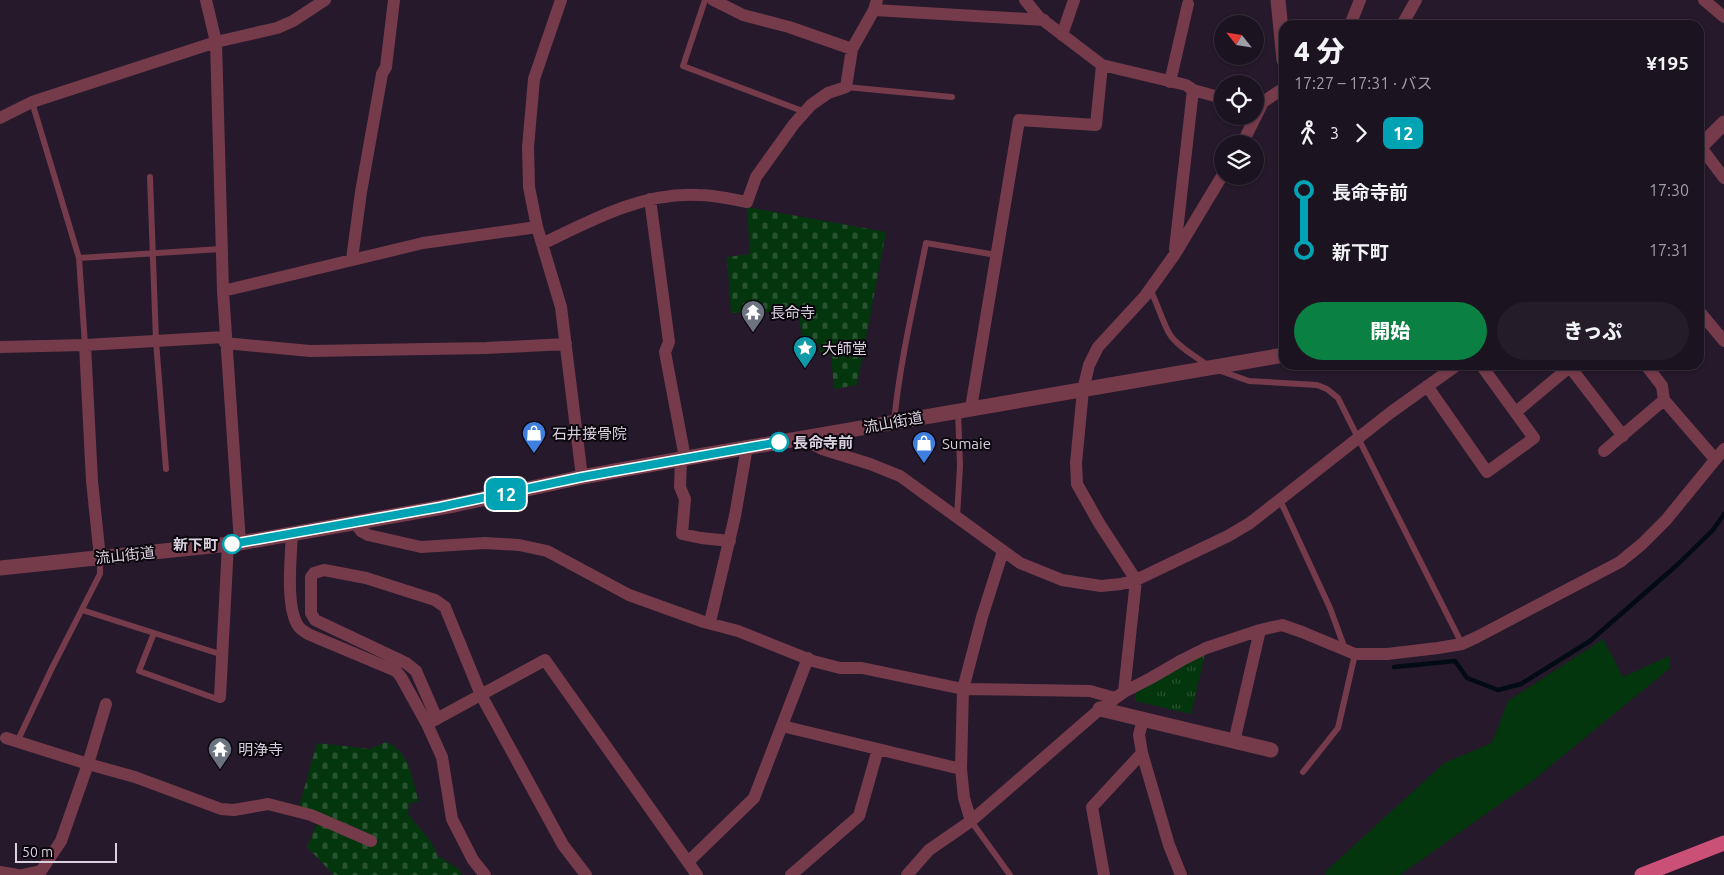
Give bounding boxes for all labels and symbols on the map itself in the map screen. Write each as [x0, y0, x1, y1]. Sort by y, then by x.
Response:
north arrow [1214, 15, 1264, 65]
temple icon: 長命寺 [740, 299, 766, 333]
place label: 長命寺 [770, 304, 815, 321]
place icon: 大師堂 [792, 335, 818, 369]
place label: 大師堂 [822, 340, 867, 357]
street label: 流山街道 [862, 408, 924, 436]
shop icon: 石井接骨院 [521, 420, 547, 454]
place label: 石井接骨院 [552, 425, 627, 442]
shop icon: Sumaie [911, 430, 937, 464]
marker: 長命寺前 [769, 432, 789, 452]
place label: 長命寺前 [793, 434, 853, 451]
place label: Sumaie [942, 435, 991, 452]
line badge: 12 [484, 478, 528, 510]
marker: 新下町 [222, 534, 242, 554]
place label: 新下町 [173, 536, 218, 553]
street label: 流山街道 [94, 543, 156, 567]
temple icon: 明浄寺 [207, 736, 233, 770]
place label: 明浄寺 [238, 741, 283, 758]
scale bar [15, 840, 118, 863]

